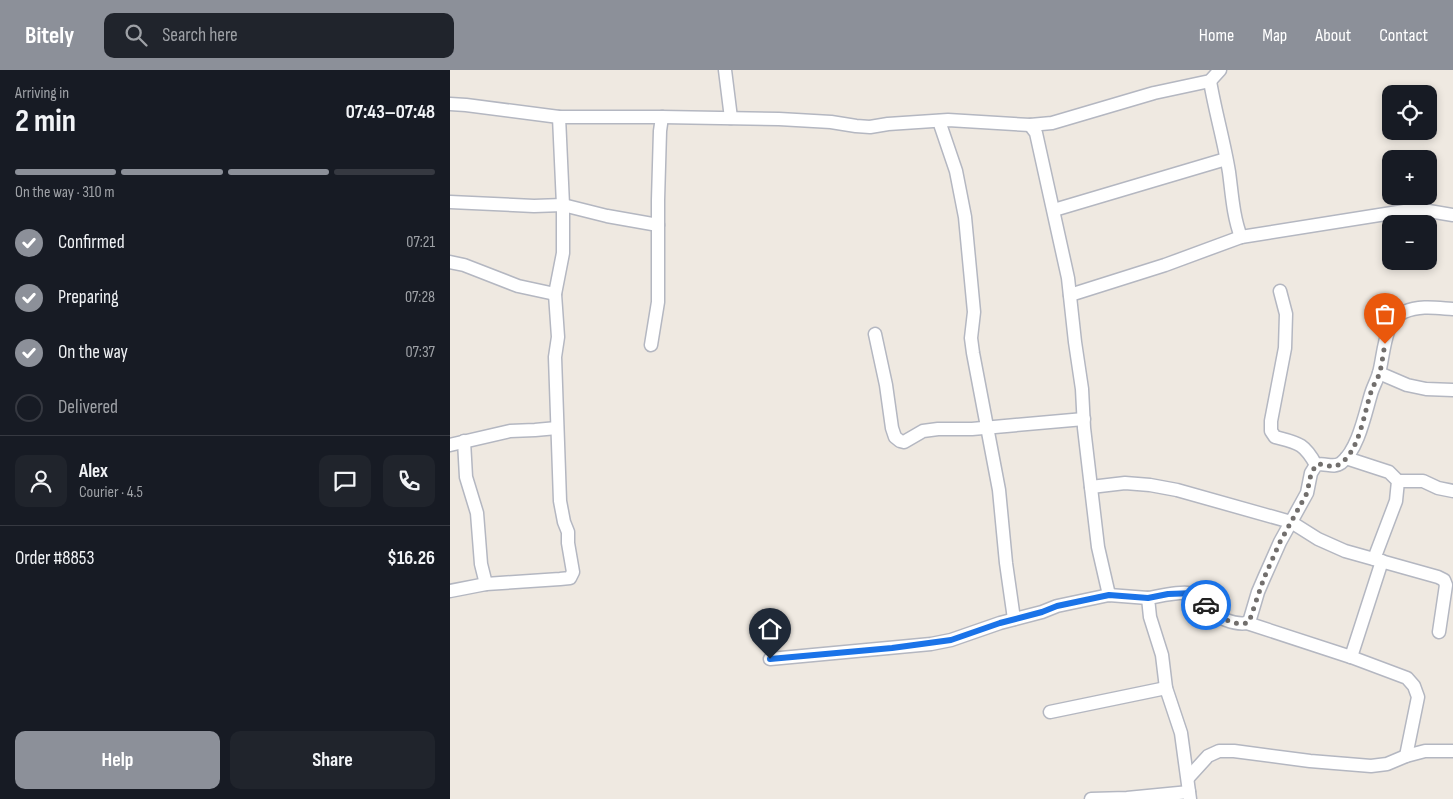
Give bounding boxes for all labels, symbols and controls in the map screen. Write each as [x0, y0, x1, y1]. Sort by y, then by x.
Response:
search box [104, 13, 454, 58]
text: Bitely [25, 21, 74, 50]
icon: search [122, 21, 150, 49]
text: Search here [162, 24, 238, 47]
text: Home [1199, 25, 1234, 46]
text: Map [1262, 25, 1287, 46]
text: About [1315, 25, 1351, 46]
text: Contact [1379, 25, 1428, 46]
text: Arriving in [15, 84, 69, 103]
map controls [1382, 85, 1437, 270]
button: locate [1382, 85, 1437, 140]
text: 07:43–07:48 [346, 101, 435, 124]
text: 2 min [15, 102, 76, 141]
button: + [1382, 150, 1437, 205]
text: On the way · 310 m [15, 183, 114, 202]
button: − [1382, 215, 1437, 270]
icon: check [15, 229, 43, 257]
text: Confirmed [58, 231, 125, 254]
text: 07:21 [406, 233, 435, 252]
icon: check [15, 284, 43, 312]
text: Preparing [58, 286, 119, 309]
text: 07:28 [405, 288, 435, 307]
pin [1364, 293, 1406, 344]
icon: bag [1371, 300, 1399, 328]
icon: check [15, 339, 43, 367]
text: On the way [58, 341, 128, 364]
text: 07:37 [405, 343, 435, 362]
text: Delivered [58, 396, 118, 419]
button: person [15, 455, 67, 507]
button: chat [319, 455, 371, 507]
button: phone [383, 455, 435, 507]
text: Alex [79, 460, 108, 483]
text: Courier · 4.5 [79, 483, 143, 502]
text: Order #8853 [15, 547, 94, 570]
text: $16.26 [387, 547, 435, 570]
courier [1181, 580, 1231, 630]
icon: car [1192, 591, 1220, 619]
pin [749, 608, 791, 659]
icon: home [756, 615, 784, 643]
button: Help [15, 731, 220, 789]
button: Share [230, 731, 435, 789]

